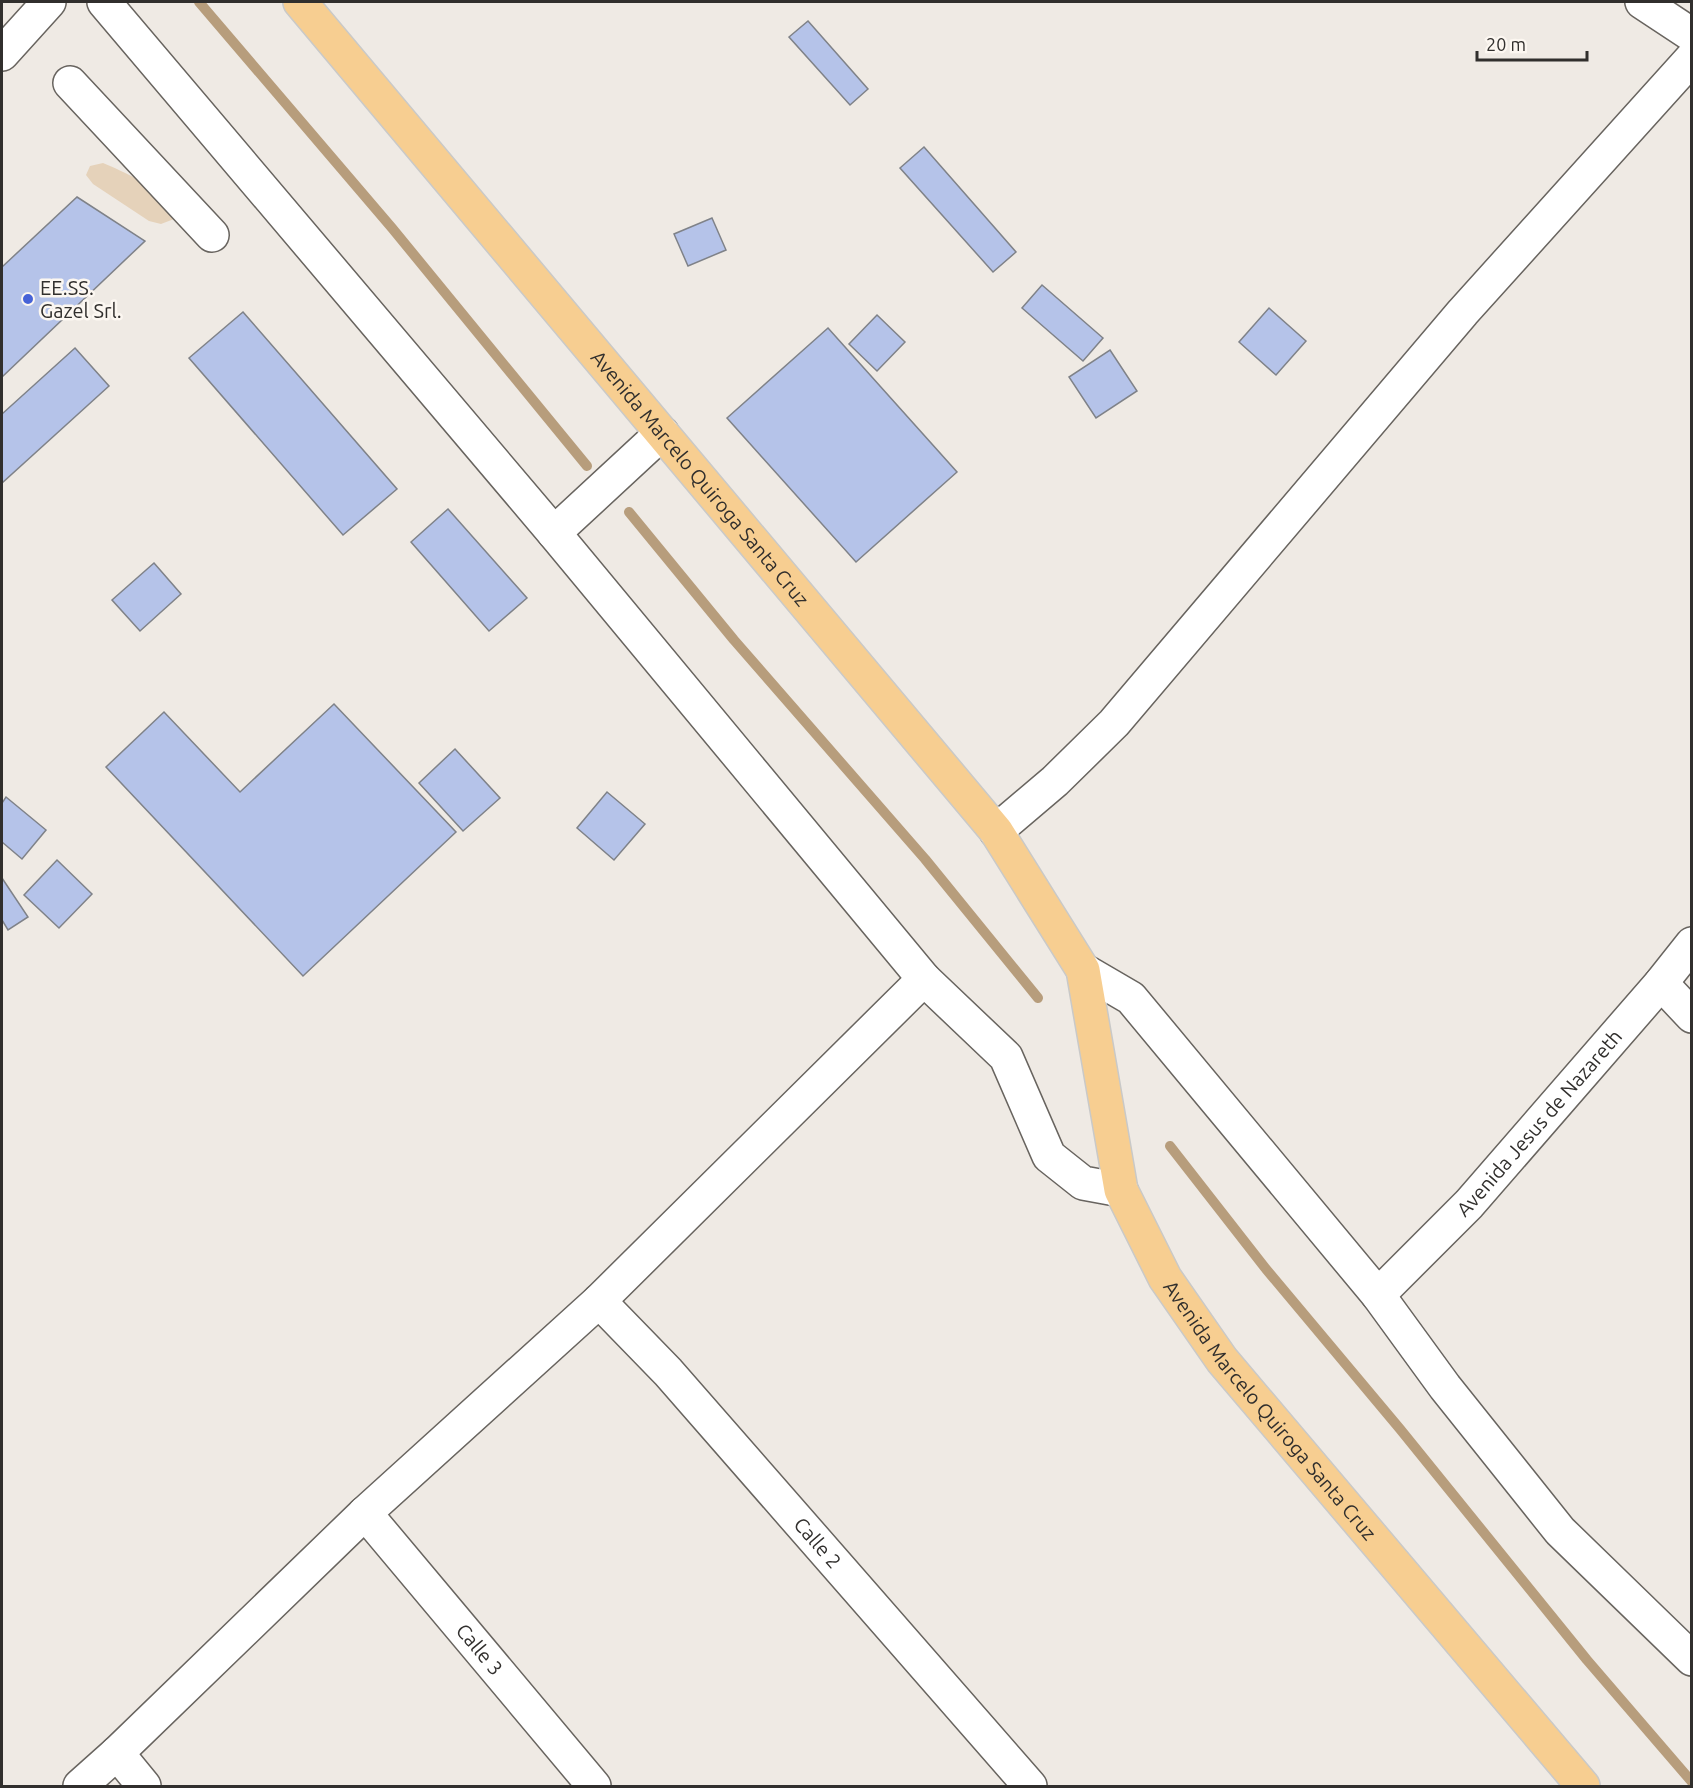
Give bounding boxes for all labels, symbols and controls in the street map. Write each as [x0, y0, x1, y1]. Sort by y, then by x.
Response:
scale bar [1477, 24, 1586, 62]
text: 20 m [1486, 34, 1526, 54]
place label: EE.SS. Gazel Srl. [40, 276, 122, 322]
marker: EE.SS. Gazel Srl. [21, 292, 35, 306]
street label: Avenida Marcelo Quiroga Santa Cruz [587, 346, 814, 610]
street label: Avenida Jesus de Nazareth [1452, 1025, 1626, 1221]
street label: Avenida Marcelo Quiroga Santa Cruz [1159, 1276, 1381, 1544]
street label: Calle 2 [789, 1512, 846, 1573]
street label: Calle 3 [452, 1619, 508, 1679]

